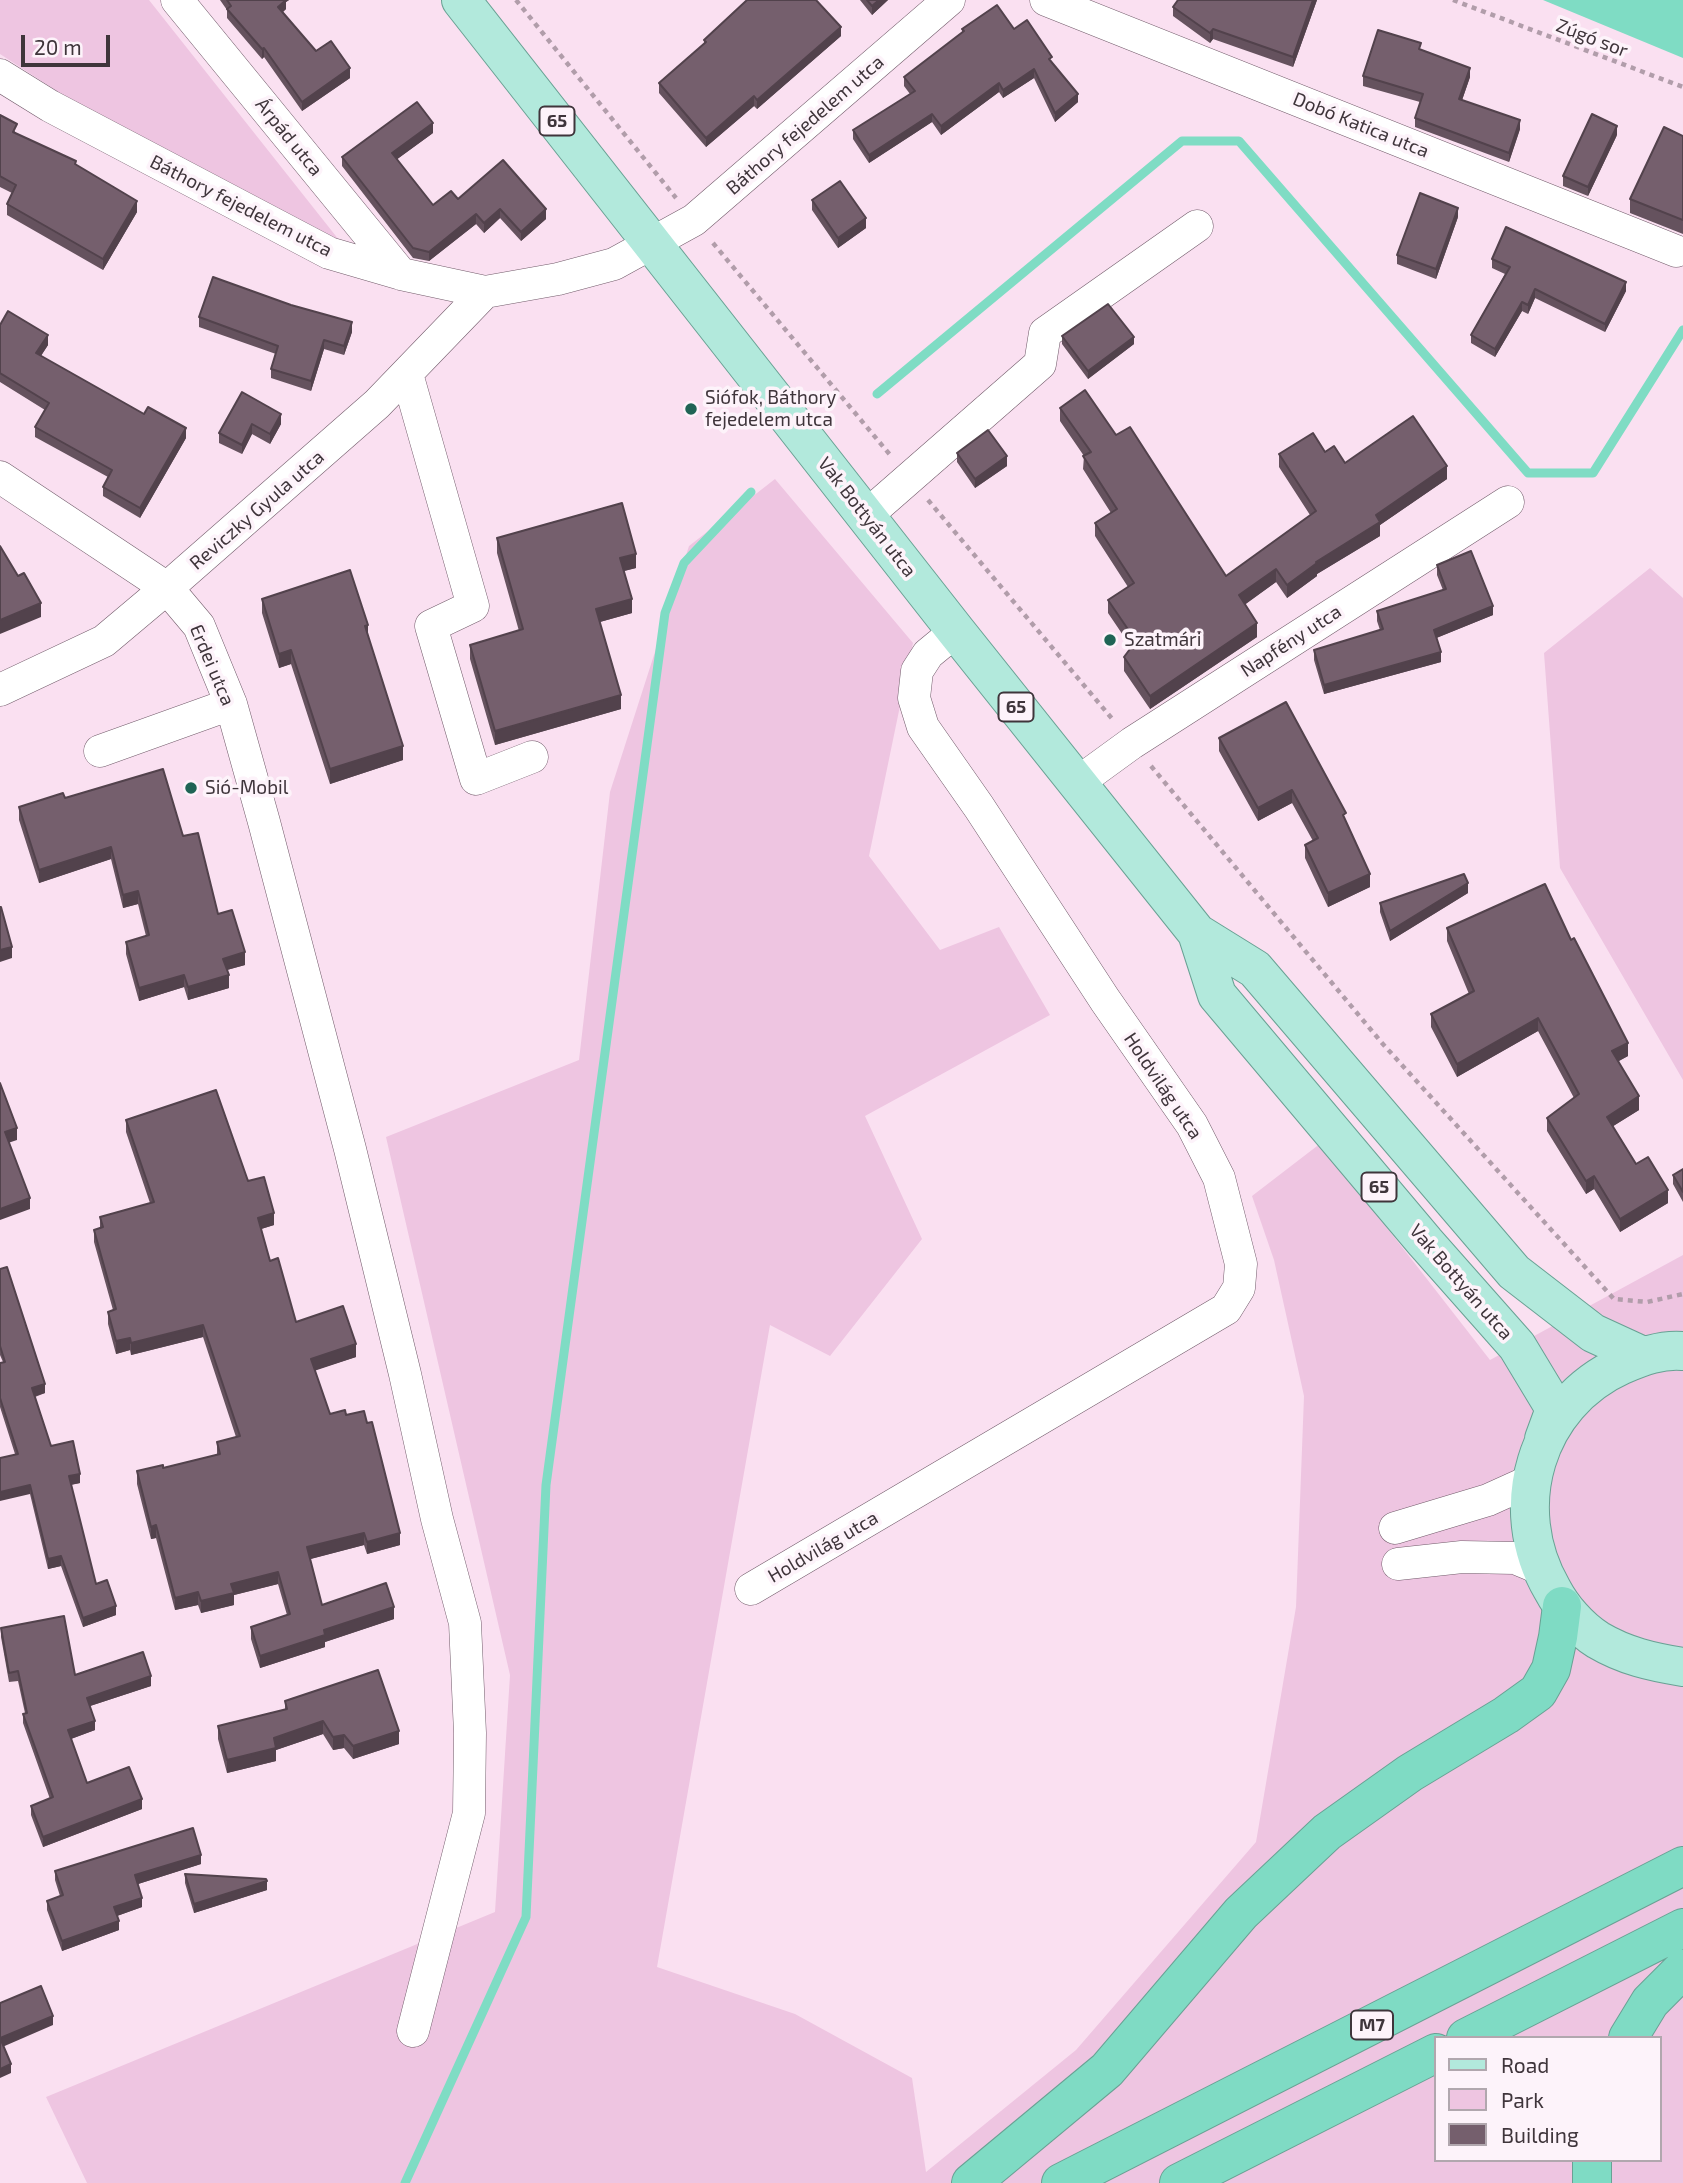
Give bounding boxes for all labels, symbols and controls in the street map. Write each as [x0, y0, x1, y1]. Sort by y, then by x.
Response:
street label: Zúgó sor [1553, 14, 1631, 62]
scale bar [24, 21, 114, 65]
text: 20 m [34, 34, 82, 59]
street label: Báthory fejedelem utca [722, 50, 888, 200]
street label: Dobó Katica utca [1290, 87, 1432, 163]
street label: Árpád utca [251, 93, 327, 181]
road number: 65 [540, 106, 574, 136]
street label: Báthory fejedelem utca [146, 150, 336, 262]
place label: Siófok, Báthory fejedelem utca [705, 387, 836, 431]
marker: Siófok, Báthory fejedelem utca [683, 401, 699, 417]
street label: Reviczky Gyula utca [185, 445, 329, 575]
street label: Vak Bottyán utca [813, 453, 921, 581]
street label: Napfény utca [1236, 600, 1346, 682]
street label: Erdei utca [185, 621, 239, 709]
place label: Szatmári [1124, 629, 1201, 651]
marker: Szatmári [1102, 632, 1118, 648]
road number: 65 [998, 692, 1034, 722]
place label: Sió-Mobil [205, 777, 288, 799]
marker: Sió-Mobil [183, 780, 199, 796]
street label: Holdvilág utca [1119, 1028, 1207, 1144]
road number: 65 [1362, 1172, 1396, 1202]
street label: Vak Bottyán utca [1405, 1219, 1517, 1345]
street label: Holdvilág utca [764, 1506, 882, 1588]
road number: M7 [1351, 2010, 1393, 2039]
legend [1434, 2036, 1662, 2162]
text: Road [1501, 2052, 1549, 2077]
text: Park [1501, 2087, 1544, 2112]
text: Building [1501, 2122, 1579, 2147]

